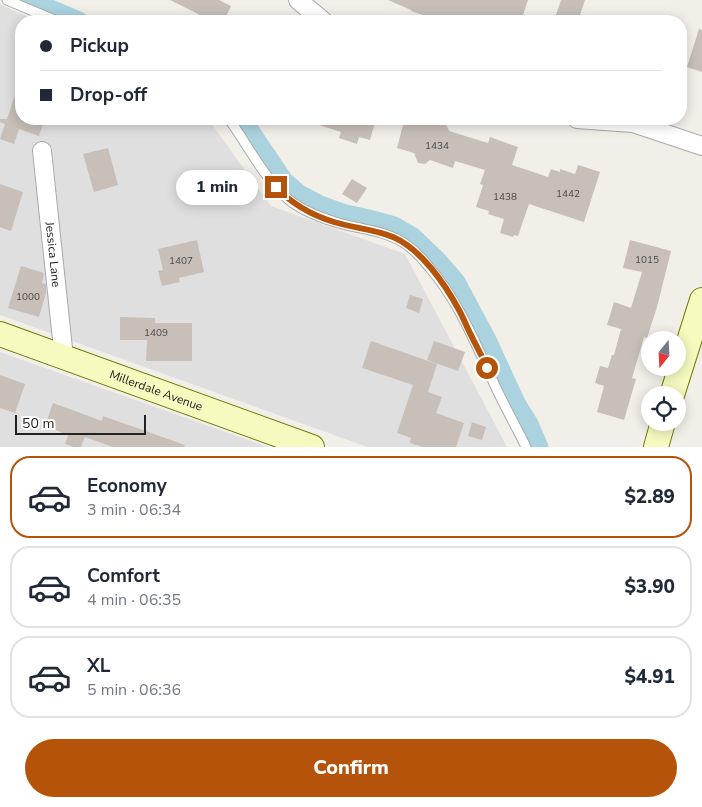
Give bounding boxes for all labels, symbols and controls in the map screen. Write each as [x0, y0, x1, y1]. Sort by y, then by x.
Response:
text: Pickup [70, 33, 129, 59]
text: Drop-off [70, 82, 147, 108]
house number: 1434 [425, 139, 449, 153]
callout: 1 min [176, 170, 258, 204]
text: 1 min [196, 176, 238, 198]
route end [265, 176, 287, 198]
house number: 1442 [556, 187, 580, 201]
house number: 1438 [493, 190, 517, 204]
street label: Jessica Lane [41, 220, 64, 288]
house number: 1015 [635, 253, 659, 267]
house number: 1407 [169, 254, 193, 268]
house number: 1000 [16, 290, 40, 304]
house number: 1409 [144, 326, 168, 340]
north arrow [641, 331, 686, 376]
map controls [641, 331, 686, 431]
route start [476, 357, 498, 379]
street label: Millerdale Avenue [107, 366, 205, 415]
button: locate [641, 386, 686, 431]
scale bar [15, 412, 146, 435]
text: 50 m [22, 414, 54, 433]
text: Economy [87, 473, 167, 499]
icon: car [27, 475, 72, 520]
text: $2.89 [624, 484, 675, 510]
text: 3 min · 06:34 [87, 499, 181, 521]
text: Comfort [87, 563, 160, 589]
icon: car [27, 565, 72, 610]
text: $3.90 [624, 574, 675, 600]
text: 4 min · 06:35 [87, 589, 181, 611]
text: XL [87, 653, 110, 679]
icon: car [27, 655, 72, 700]
text: $4.91 [624, 664, 675, 690]
text: 5 min · 06:36 [87, 679, 181, 701]
button: Confirm [25, 739, 677, 797]

